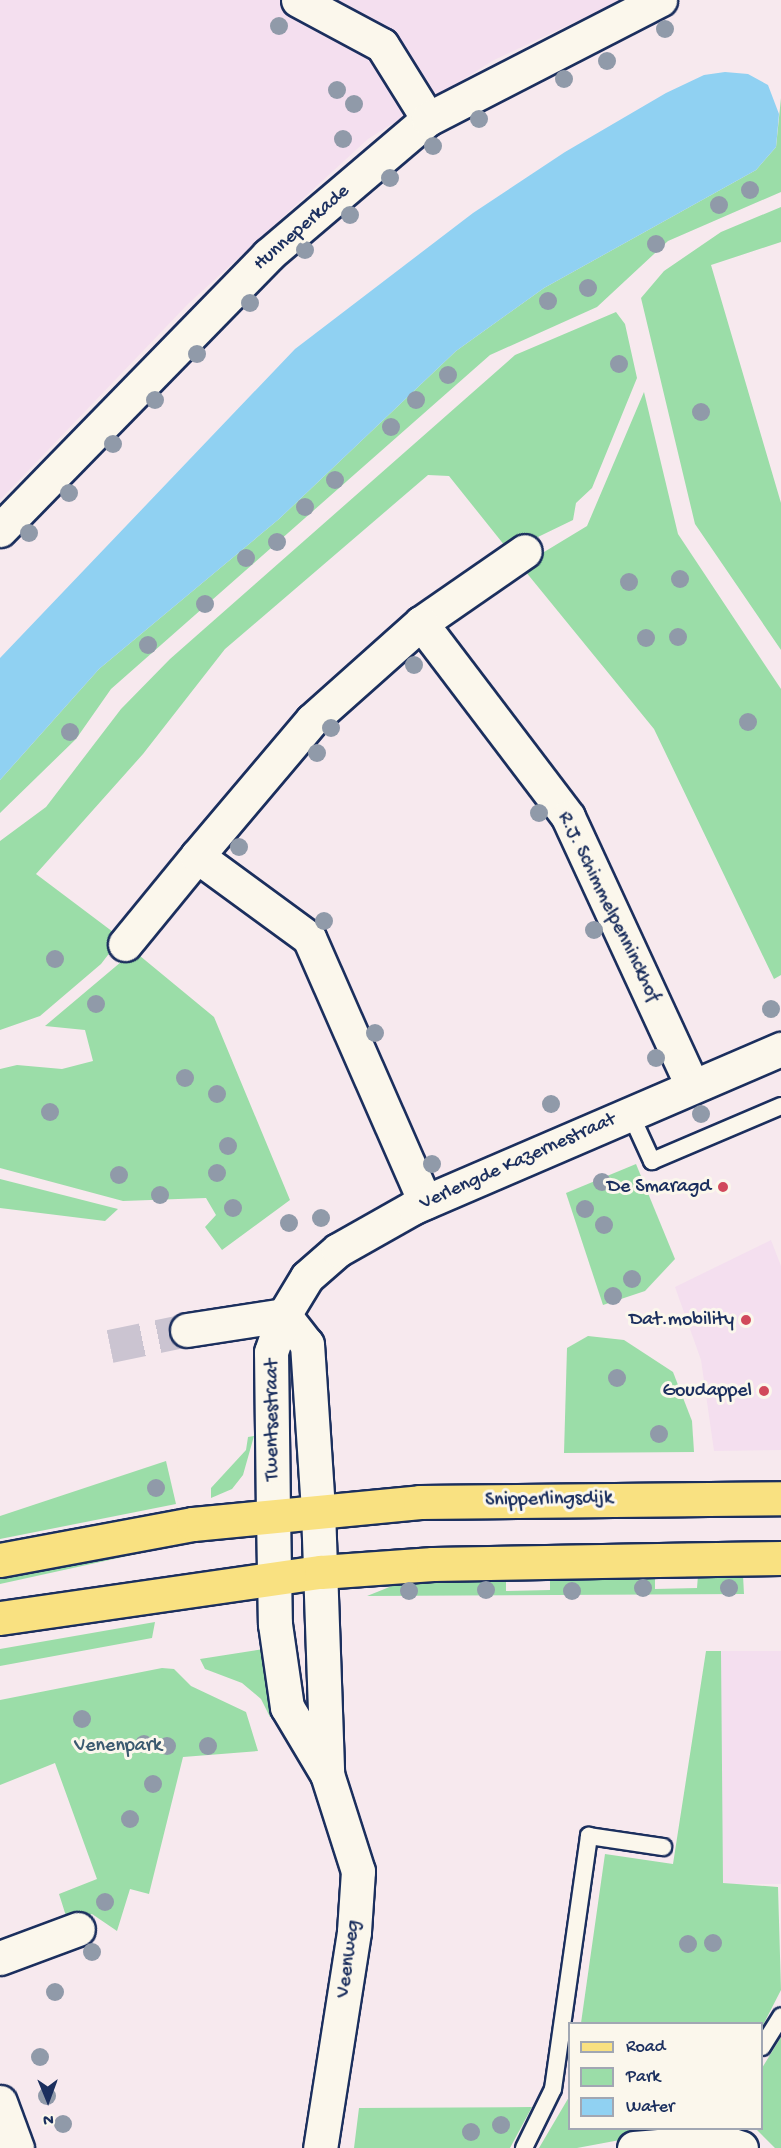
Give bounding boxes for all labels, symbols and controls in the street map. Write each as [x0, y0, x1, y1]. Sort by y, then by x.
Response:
street label: Hunneperkade [249, 180, 355, 276]
street label: R.J. Schimmelpenninckhof [551, 808, 665, 1006]
street label: Verlengde Kazernestraat [416, 1108, 620, 1216]
place label: De Smaragd [607, 1175, 711, 1199]
marker: De Smaragd [716, 1180, 730, 1194]
place label: Dat.mobility [629, 1308, 734, 1332]
marker: Dat.mobility [739, 1313, 753, 1327]
street label: Twentsestraat [261, 1359, 285, 1481]
place label: Goudappel [662, 1379, 752, 1403]
marker: Goudappel [757, 1384, 771, 1398]
street label: Snipperlingsdijk [485, 1487, 613, 1513]
park label: Venenpark [74, 1734, 162, 1758]
street label: Veenweg [332, 1918, 366, 2000]
legend [568, 2022, 763, 2130]
text: Road [626, 2037, 665, 2058]
text: Park [626, 2067, 660, 2088]
north arrow [18, 2070, 78, 2130]
text: Water [626, 2097, 674, 2118]
text: N [43, 2109, 54, 2128]

